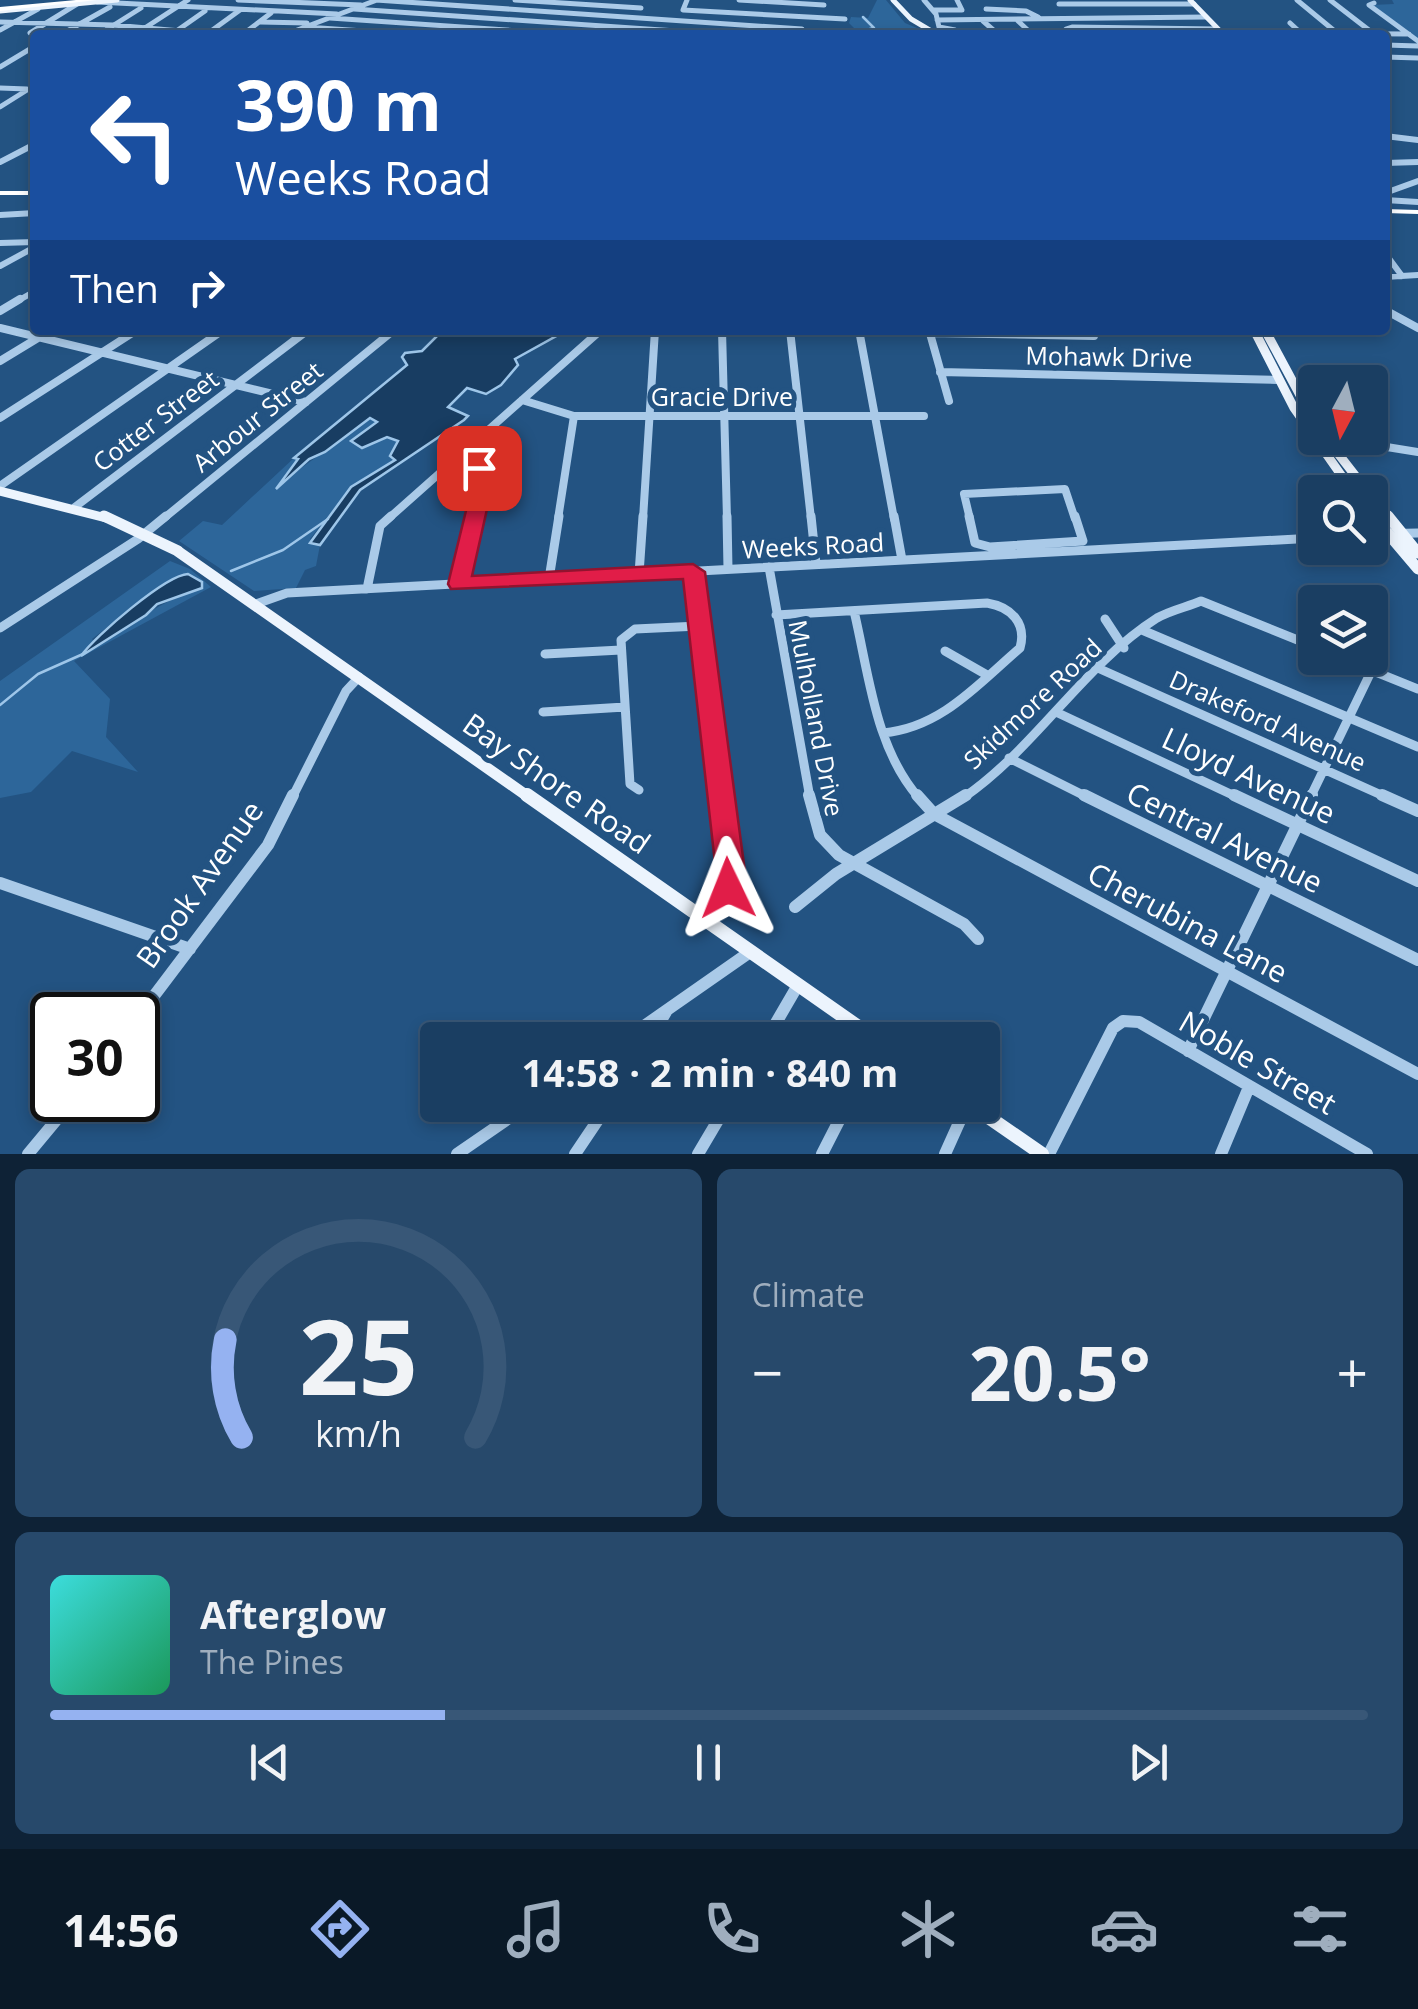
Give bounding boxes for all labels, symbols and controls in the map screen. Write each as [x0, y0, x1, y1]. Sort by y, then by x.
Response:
text: 390 m [235, 56, 442, 152]
icon: left [70, 70, 200, 200]
text: Weeks Road [235, 147, 491, 208]
icon: right [179, 260, 234, 315]
text: Then [70, 262, 159, 314]
street label: Mohawk Drive [1025, 338, 1193, 374]
street label: Arbour Street [185, 353, 329, 479]
street label: Cotter Street [85, 361, 225, 478]
north arrow [1298, 365, 1388, 455]
map controls [1298, 365, 1388, 675]
street label: Gracie Drive [651, 379, 793, 413]
pin [437, 426, 522, 511]
icon: arrive [452, 441, 507, 496]
button: search [1298, 475, 1388, 565]
street label: Weeks Road [741, 524, 885, 566]
button: layers [1298, 585, 1388, 675]
street label: Mulholland Drive [781, 617, 853, 819]
street label: Skidmore Road [956, 630, 1108, 776]
street label: Drakeford Avenue [1164, 661, 1372, 779]
street label: Bay Shore Road [455, 703, 659, 863]
street label: Lloyd Avenue [1156, 717, 1342, 833]
street label: Central Avenue [1120, 772, 1330, 902]
street label: Brook Avenue [126, 792, 272, 976]
position arrow [676, 836, 780, 940]
street label: Cherubina Lane [1081, 852, 1295, 992]
speed limit sign: 30 [30, 992, 160, 1122]
street label: Noble Street [1172, 1000, 1344, 1124]
text: 14:58 · 2 min · 840 m [522, 1046, 898, 1098]
text: Climate [752, 1273, 865, 1316]
text: 25 [299, 1284, 418, 1425]
text: 20.5° [969, 1321, 1151, 1423]
text: − [752, 1334, 783, 1409]
text: + [1337, 1334, 1368, 1409]
text: km/h [315, 1409, 402, 1457]
text: Afterglow [200, 1588, 386, 1640]
text: The Pines [200, 1640, 344, 1683]
icon: previous [242, 1735, 297, 1790]
icon: pause [681, 1735, 736, 1790]
icon: next [1121, 1735, 1176, 1790]
icon: directions [305, 1894, 375, 1964]
icon: music [501, 1894, 571, 1964]
icon: phone [697, 1894, 767, 1964]
icon: climate [893, 1894, 963, 1964]
icon: car [1089, 1894, 1159, 1964]
icon: filters [1285, 1894, 1355, 1964]
text: 14:56 [63, 1899, 179, 1960]

